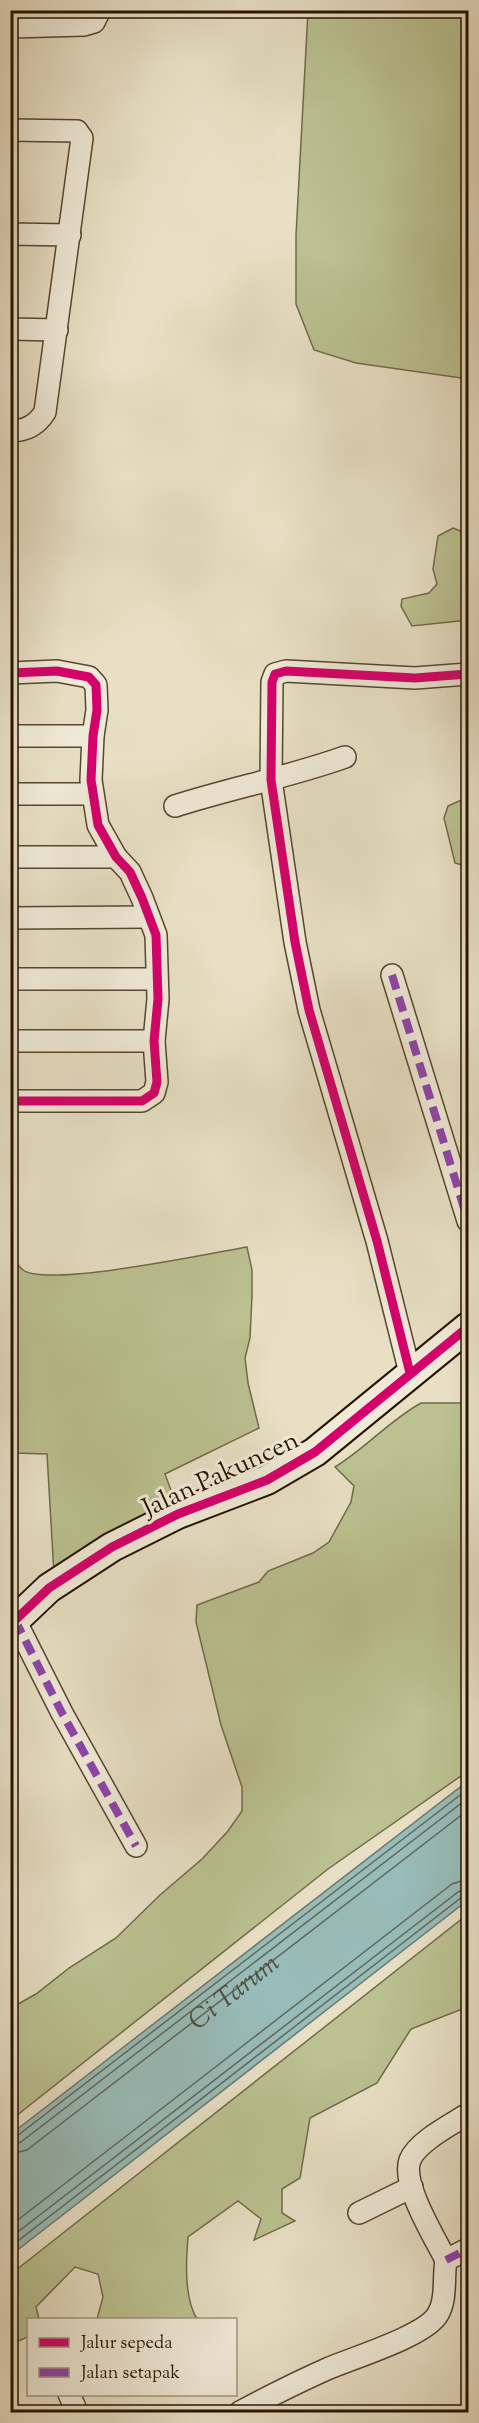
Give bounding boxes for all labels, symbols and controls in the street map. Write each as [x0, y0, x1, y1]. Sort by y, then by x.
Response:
street label: Jalan Pakuncen [135, 1423, 305, 1529]
water label: Ci Tarum [181, 1945, 289, 2041]
legend [27, 2318, 237, 2396]
text: Jalur sepeda [80, 2331, 172, 2357]
text: Jalan setapak [80, 2361, 180, 2387]

